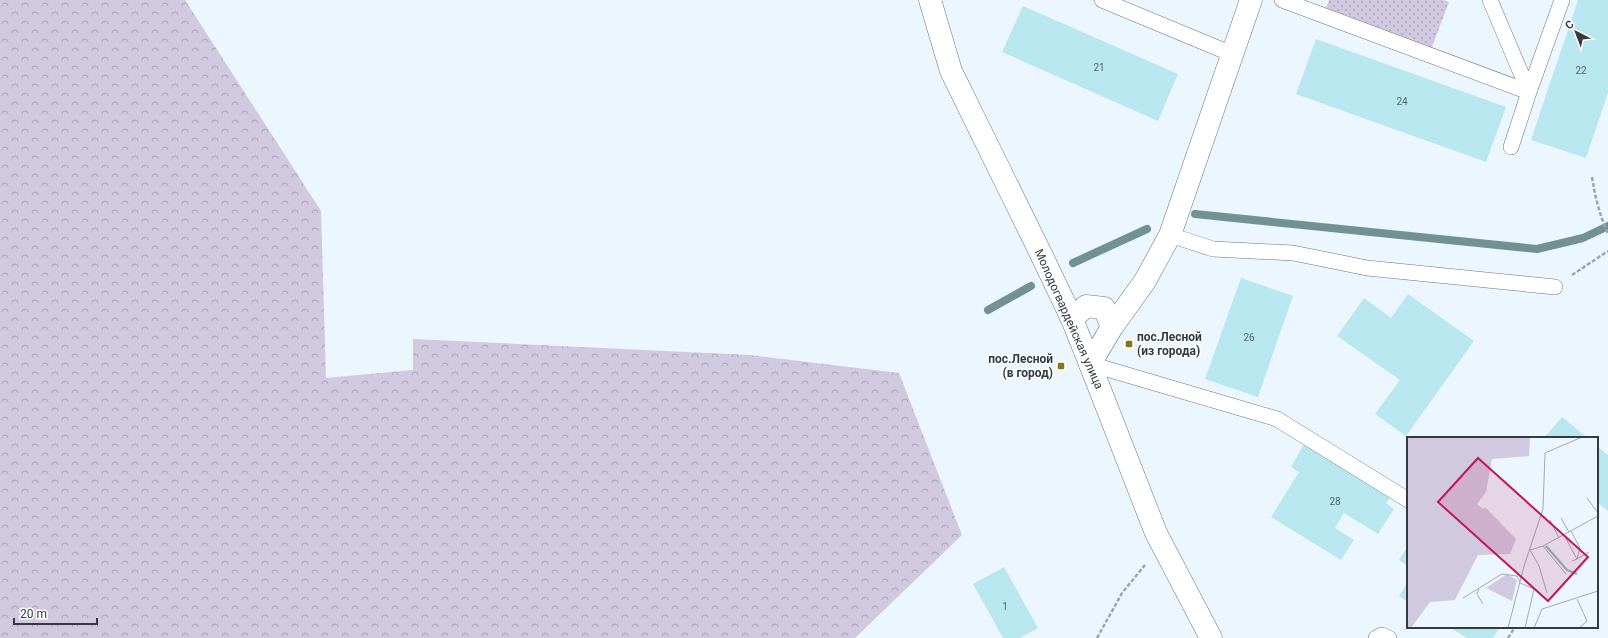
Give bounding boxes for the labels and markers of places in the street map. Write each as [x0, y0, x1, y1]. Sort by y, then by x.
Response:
place label: пос.Лесной (из города) [1137, 330, 1202, 358]
marker: пос.Лесной (из города) [1124, 339, 1134, 349]
place label: пос.Лесной (в город) [988, 352, 1053, 380]
marker: пос.Лесной (в город) [1056, 361, 1066, 371]

